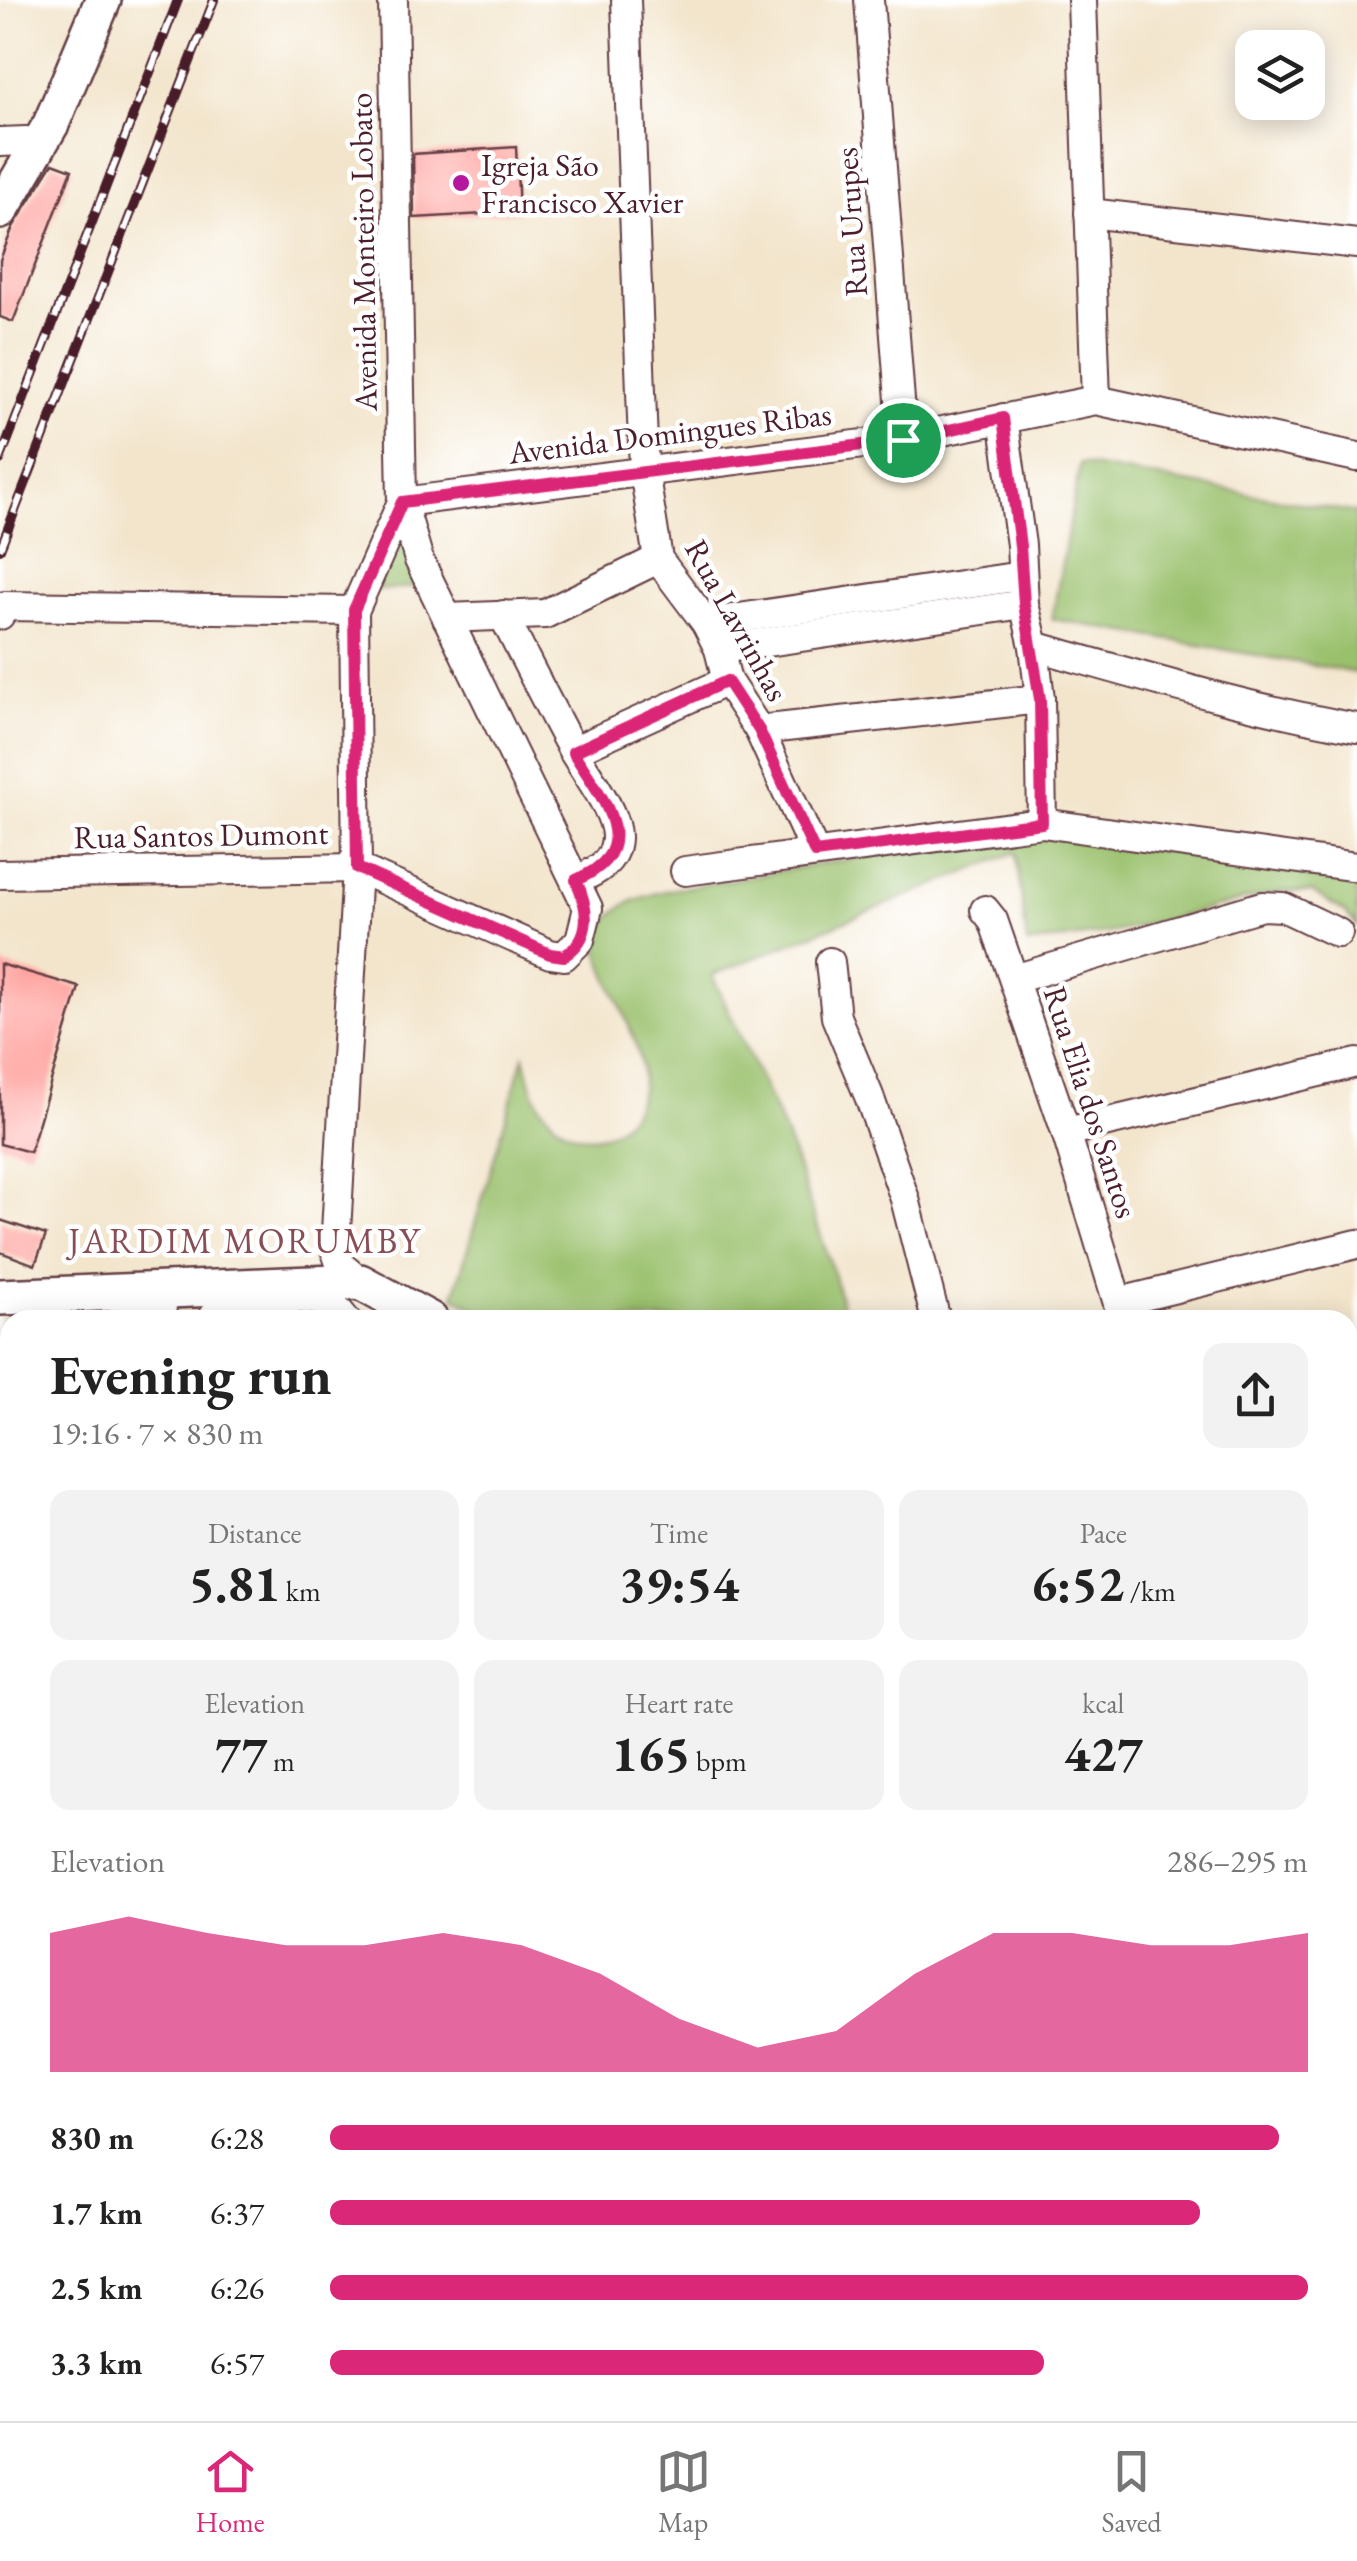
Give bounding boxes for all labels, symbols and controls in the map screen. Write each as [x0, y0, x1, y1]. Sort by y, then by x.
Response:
map controls [1235, 30, 1325, 120]
button: layers [1235, 30, 1325, 120]
street label: Avenida Monteiro Lobato [339, 92, 387, 413]
place label: Igreja São Francisco Xavier [481, 144, 684, 223]
street label: Rua Urupes [825, 146, 877, 298]
marker: Igreja São Francisco Xavier [450, 172, 472, 194]
street label: Avenida Domingues Ribas [505, 392, 834, 474]
pin [861, 398, 946, 483]
icon: arrive [876, 413, 931, 468]
street label: Rua Lavrinhas [675, 532, 799, 708]
street label: Rua Santos Dumont [73, 812, 329, 858]
street label: Rua Elia dos Santos [1034, 981, 1148, 1223]
district label: JARDIM MORUMBY [65, 1218, 422, 1263]
text: Evening run [50, 1339, 332, 1410]
button: share [1203, 1343, 1308, 1448]
text: 19:16 · 7 × 830 m [50, 1412, 263, 1454]
text: Distance [208, 1515, 301, 1551]
text: Time [650, 1515, 708, 1551]
text: Pace [1080, 1515, 1127, 1551]
text: 5.81 [189, 1551, 280, 1616]
text: 39:54 [619, 1551, 739, 1616]
text: 6:52 [1031, 1551, 1124, 1616]
text: km [280, 1573, 321, 1609]
text: /km [1124, 1573, 1176, 1609]
text: Elevation [204, 1685, 305, 1721]
text: Heart rate [625, 1685, 733, 1721]
text: kcal [1082, 1685, 1124, 1721]
text: 77 [215, 1721, 267, 1786]
text: 165 [611, 1721, 691, 1786]
text: 427 [1064, 1721, 1143, 1786]
text: m [267, 1743, 295, 1779]
text: bpm [691, 1743, 747, 1779]
text: Elevation [50, 1840, 165, 1882]
text: 286–295 m [1167, 1840, 1308, 1882]
text: 830 m [50, 2117, 134, 2159]
text: 6:28 [210, 2117, 264, 2159]
text: 1.7 km [50, 2192, 143, 2234]
text: 6:37 [210, 2192, 264, 2234]
text: 2.5 km [50, 2267, 143, 2309]
text: 6:26 [210, 2267, 264, 2309]
text: 3.3 km [50, 2342, 143, 2384]
text: 6:57 [210, 2342, 264, 2384]
tab: Home [195, 2444, 265, 2540]
tab: Map [656, 2444, 711, 2540]
tab: Saved [1102, 2444, 1162, 2540]

